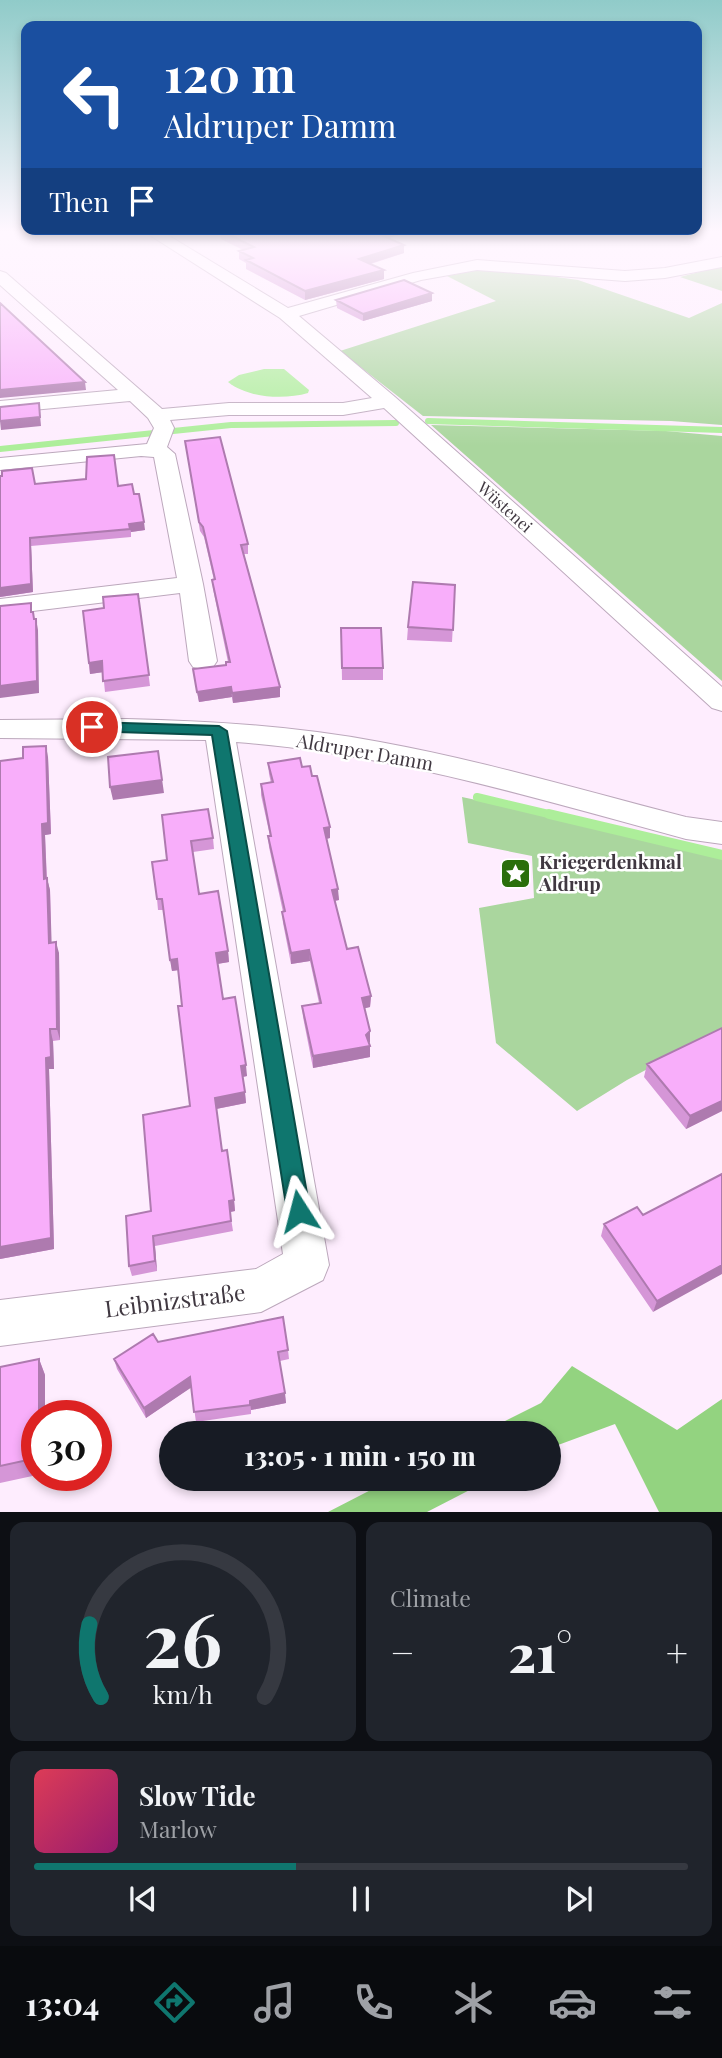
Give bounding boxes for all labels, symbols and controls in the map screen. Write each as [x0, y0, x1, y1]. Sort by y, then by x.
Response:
text: 120 m [164, 40, 296, 105]
icon: left [49, 49, 140, 140]
text: Aldruper Damm [164, 103, 396, 146]
icon: arrive [123, 182, 161, 220]
text: Then [49, 184, 109, 219]
street label: Wüstenei [473, 476, 537, 537]
pin [62, 697, 122, 757]
icon: arrive [73, 708, 111, 746]
street label: Aldruper Damm [294, 726, 436, 776]
place label: Kriegerdenkmal Aldrup [538, 848, 682, 896]
place icon: Kriegerdenkmal Aldrup [499, 856, 533, 890]
position arrow [262, 1174, 336, 1248]
street label: Leibnizstraße [103, 1276, 247, 1324]
speed limit sign: 30 [21, 1400, 112, 1491]
text: 13:05 · 1 min · 150 m [244, 1438, 476, 1473]
text: Climate [390, 1582, 471, 1613]
text: 26 [144, 1589, 222, 1686]
text: 21° [508, 1617, 572, 1686]
text: − [390, 1626, 415, 1677]
text: + [666, 1626, 688, 1677]
text: km/h [153, 1677, 213, 1710]
text: Slow Tide [139, 1778, 256, 1813]
text: Marlow [139, 1813, 217, 1844]
icon: previous [124, 1880, 162, 1918]
icon: pause [342, 1880, 380, 1918]
icon: next [560, 1880, 598, 1918]
icon: directions [150, 1978, 199, 2027]
icon: music [250, 1978, 299, 2027]
icon: phone [349, 1978, 398, 2027]
icon: climate [449, 1978, 498, 2027]
icon: car [548, 1978, 597, 2027]
icon: filters [648, 1978, 697, 2027]
text: 13:04 [25, 1981, 99, 2024]

